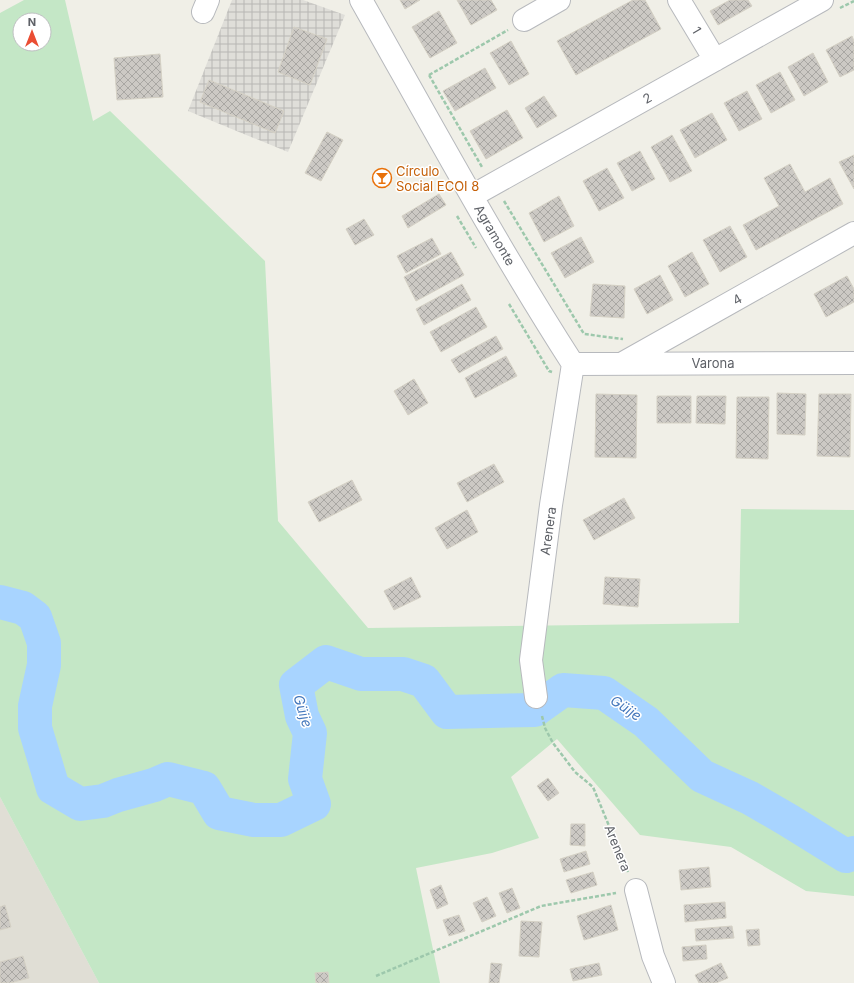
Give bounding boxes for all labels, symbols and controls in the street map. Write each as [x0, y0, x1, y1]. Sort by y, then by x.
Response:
north arrow [12, 12, 52, 52]
text: N [28, 15, 36, 29]
street label: 1 [689, 24, 705, 36]
street label: 2 [640, 89, 654, 107]
place label: Círculo Social ECOI 8 [396, 163, 479, 194]
bar icon: Círculo Social ECOI 8 [371, 167, 393, 189]
street label: Agramonte [471, 202, 519, 268]
street label: 4 [729, 290, 745, 308]
street label: Varona [691, 355, 735, 371]
street label: Arenera [537, 506, 559, 556]
water label: Güije [608, 691, 645, 724]
water label: Güije [290, 692, 317, 729]
street label: Arenera [601, 822, 635, 874]

